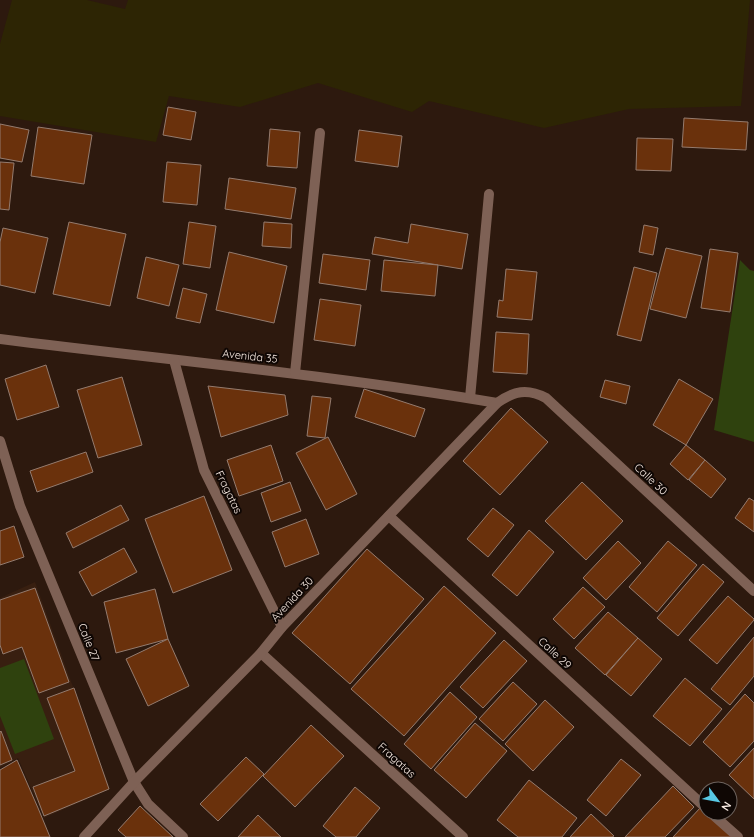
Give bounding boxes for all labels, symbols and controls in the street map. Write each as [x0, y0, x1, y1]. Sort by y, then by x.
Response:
street label: Avenida 35 [222, 346, 278, 366]
street label: Calle 30 [631, 460, 671, 498]
street label: Fragatas [213, 468, 245, 516]
street label: Avenida 30 [268, 574, 316, 624]
street label: Calle 27 [75, 621, 103, 663]
street label: Calle 29 [536, 634, 574, 672]
street label: Fragatas [375, 739, 419, 781]
north arrow [698, 781, 738, 821]
text: N [718, 799, 735, 813]

